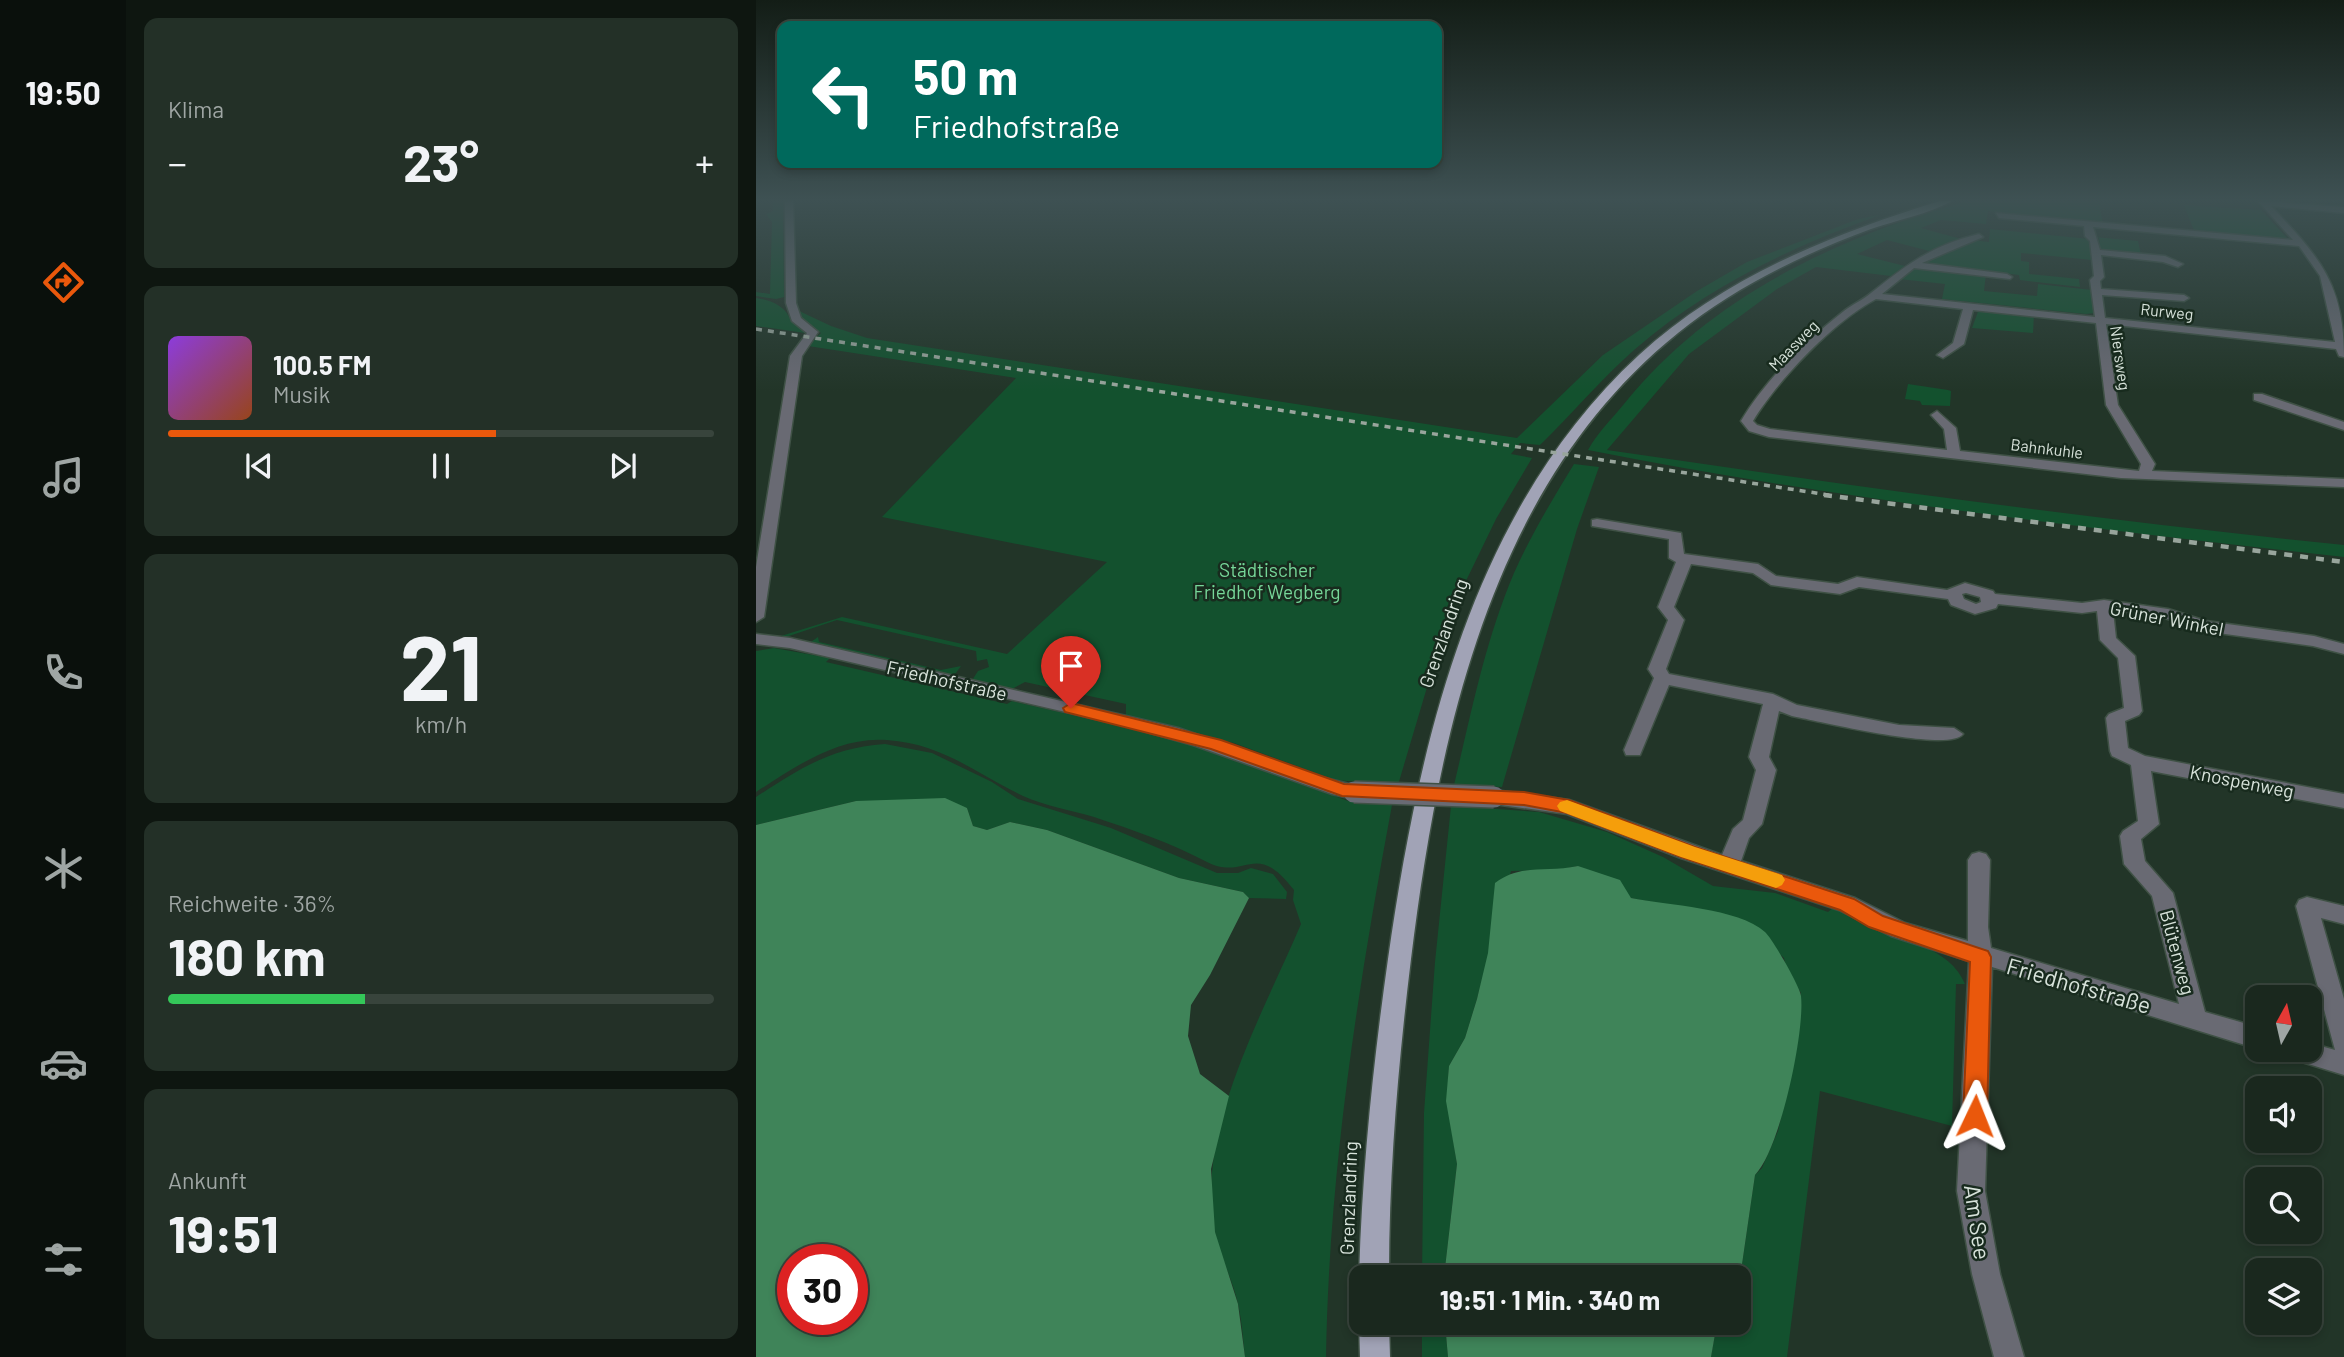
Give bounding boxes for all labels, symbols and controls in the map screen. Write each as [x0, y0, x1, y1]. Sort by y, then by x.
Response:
text: 50 m [913, 46, 1018, 105]
icon: left [798, 49, 889, 140]
text: 19:50 [25, 73, 101, 111]
text: Klima [168, 95, 224, 123]
text: Friedhofstraße [913, 106, 1120, 144]
text: 23° [403, 130, 479, 192]
text: − [168, 139, 187, 185]
text: + [695, 139, 714, 185]
icon: directions [39, 258, 88, 307]
street label: Rurweg [2140, 299, 2194, 323]
street label: Maasweg [1764, 316, 1822, 374]
street label: Niersweg [2107, 325, 2135, 391]
text: 100.5 FM [273, 349, 371, 380]
text: Musik [273, 380, 330, 408]
street label: Bahnkuhle [2010, 434, 2084, 462]
icon: previous [240, 447, 278, 485]
icon: pause [422, 447, 460, 485]
icon: next [604, 447, 642, 485]
icon: music [39, 453, 88, 502]
park label: Städtischer Friedhof Wegberg [1193, 558, 1341, 603]
street label: Grenzlandring [1414, 575, 1472, 691]
street label: Grüner Winkel [2108, 596, 2226, 640]
text: 21 [400, 610, 482, 719]
pin [1041, 636, 1101, 708]
icon: arrive [1052, 647, 1090, 685]
icon: phone [39, 648, 88, 697]
street label: Friedhofstraße [885, 655, 1009, 705]
text: km/h [415, 710, 467, 738]
street label: Knospenweg [2188, 760, 2296, 802]
icon: climate [39, 844, 88, 893]
text: Reichweite · 36% [168, 889, 336, 917]
street label: Blütenweg [2156, 907, 2200, 997]
text: 180 km [168, 924, 326, 986]
street label: Friedhofstraße [2004, 951, 2154, 1019]
north arrow [2245, 985, 2322, 1062]
map controls [2245, 985, 2322, 1335]
icon: car [39, 1039, 88, 1088]
button: sound [2245, 1076, 2322, 1153]
position arrow [1938, 1079, 2012, 1153]
street label: Grenzlandring [1335, 1141, 1361, 1255]
text: Ankunft [168, 1166, 247, 1194]
button: search [2245, 1167, 2322, 1244]
street label: Am See [1959, 1183, 1997, 1261]
text: 19:51 [168, 1201, 279, 1263]
icon: filters [39, 1235, 88, 1284]
speed limit sign: 30 [777, 1244, 868, 1335]
button: layers [2245, 1258, 2322, 1335]
text: 19:51 · 1 Min. · 340 m [1440, 1284, 1660, 1315]

